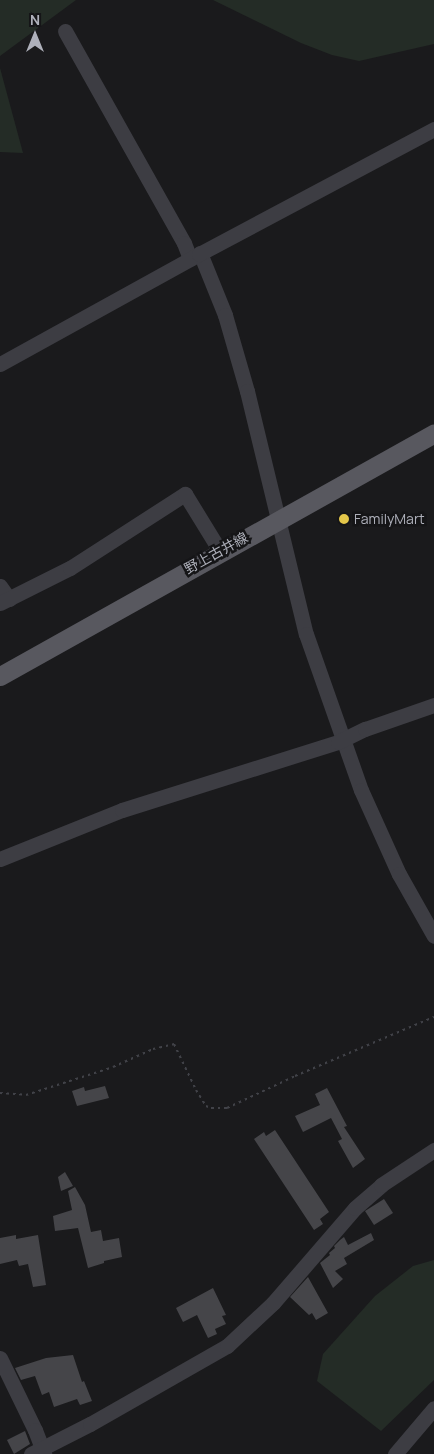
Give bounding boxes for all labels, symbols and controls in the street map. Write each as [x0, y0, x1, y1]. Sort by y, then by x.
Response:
north arrow [10, 10, 60, 60]
text: N [30, 10, 40, 29]
place label: FamilyMart [354, 511, 425, 527]
marker: FamilyMart [338, 513, 350, 525]
street label: 野上古井線 [181, 529, 251, 577]

